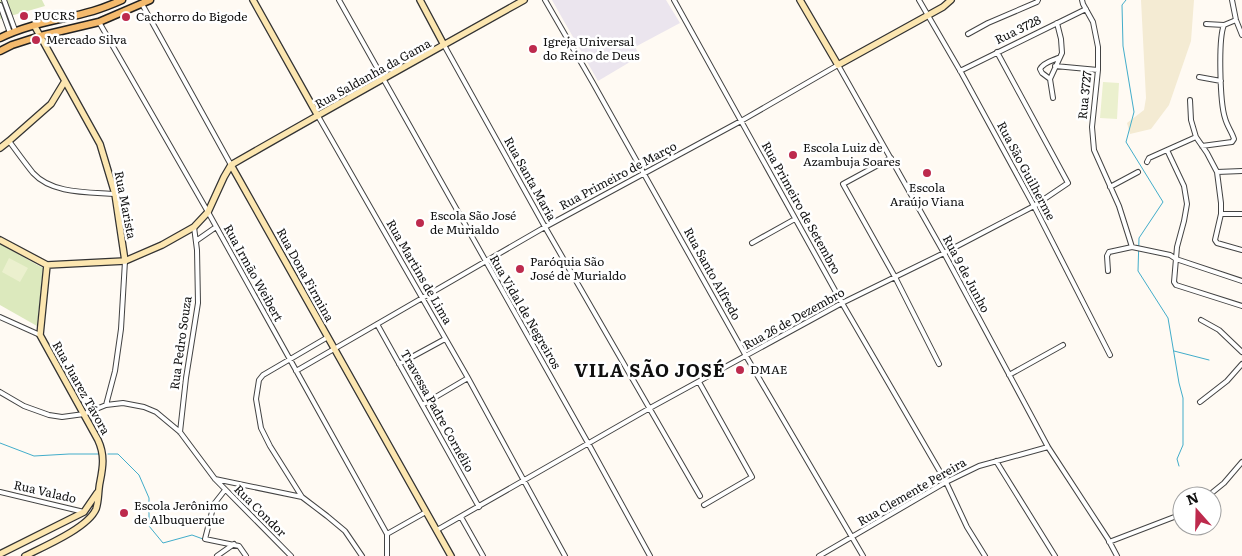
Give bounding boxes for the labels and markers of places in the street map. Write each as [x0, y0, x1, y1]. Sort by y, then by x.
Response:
place label: PUCRS [34, 6, 75, 24]
place label: Cachorro do Bigode [136, 7, 248, 25]
marker: PUCRS [18, 10, 30, 22]
marker: Cachorro do Bigode [120, 11, 132, 23]
place label: Mercado Silva [46, 30, 127, 48]
place label: Igreja Universal do Reino de Deus [543, 32, 640, 64]
marker: Mercado Silva [30, 34, 42, 46]
marker: Igreja Universal do Reino de Deus [527, 43, 539, 55]
place label: Escola Luiz de Azambuja Soares [803, 138, 901, 170]
marker: Escola Luiz de Azambuja Soares [787, 149, 799, 161]
marker: Escola Araújo Viana [921, 167, 933, 179]
place label: Escola Araújo Viana [890, 178, 965, 210]
place label: Escola São José de Murialdo [430, 206, 516, 238]
marker: Escola São José de Murialdo [414, 217, 426, 229]
place label: Paróquia São José de Murialdo [530, 252, 626, 284]
marker: Paróquia São José de Murialdo [514, 263, 526, 275]
place label: DMAE [750, 360, 788, 378]
marker: DMAE [734, 364, 746, 376]
place label: Escola Jerônimo de Albuquerque [134, 496, 228, 528]
marker: Escola Jerônimo de Albuquerque [118, 507, 130, 519]

